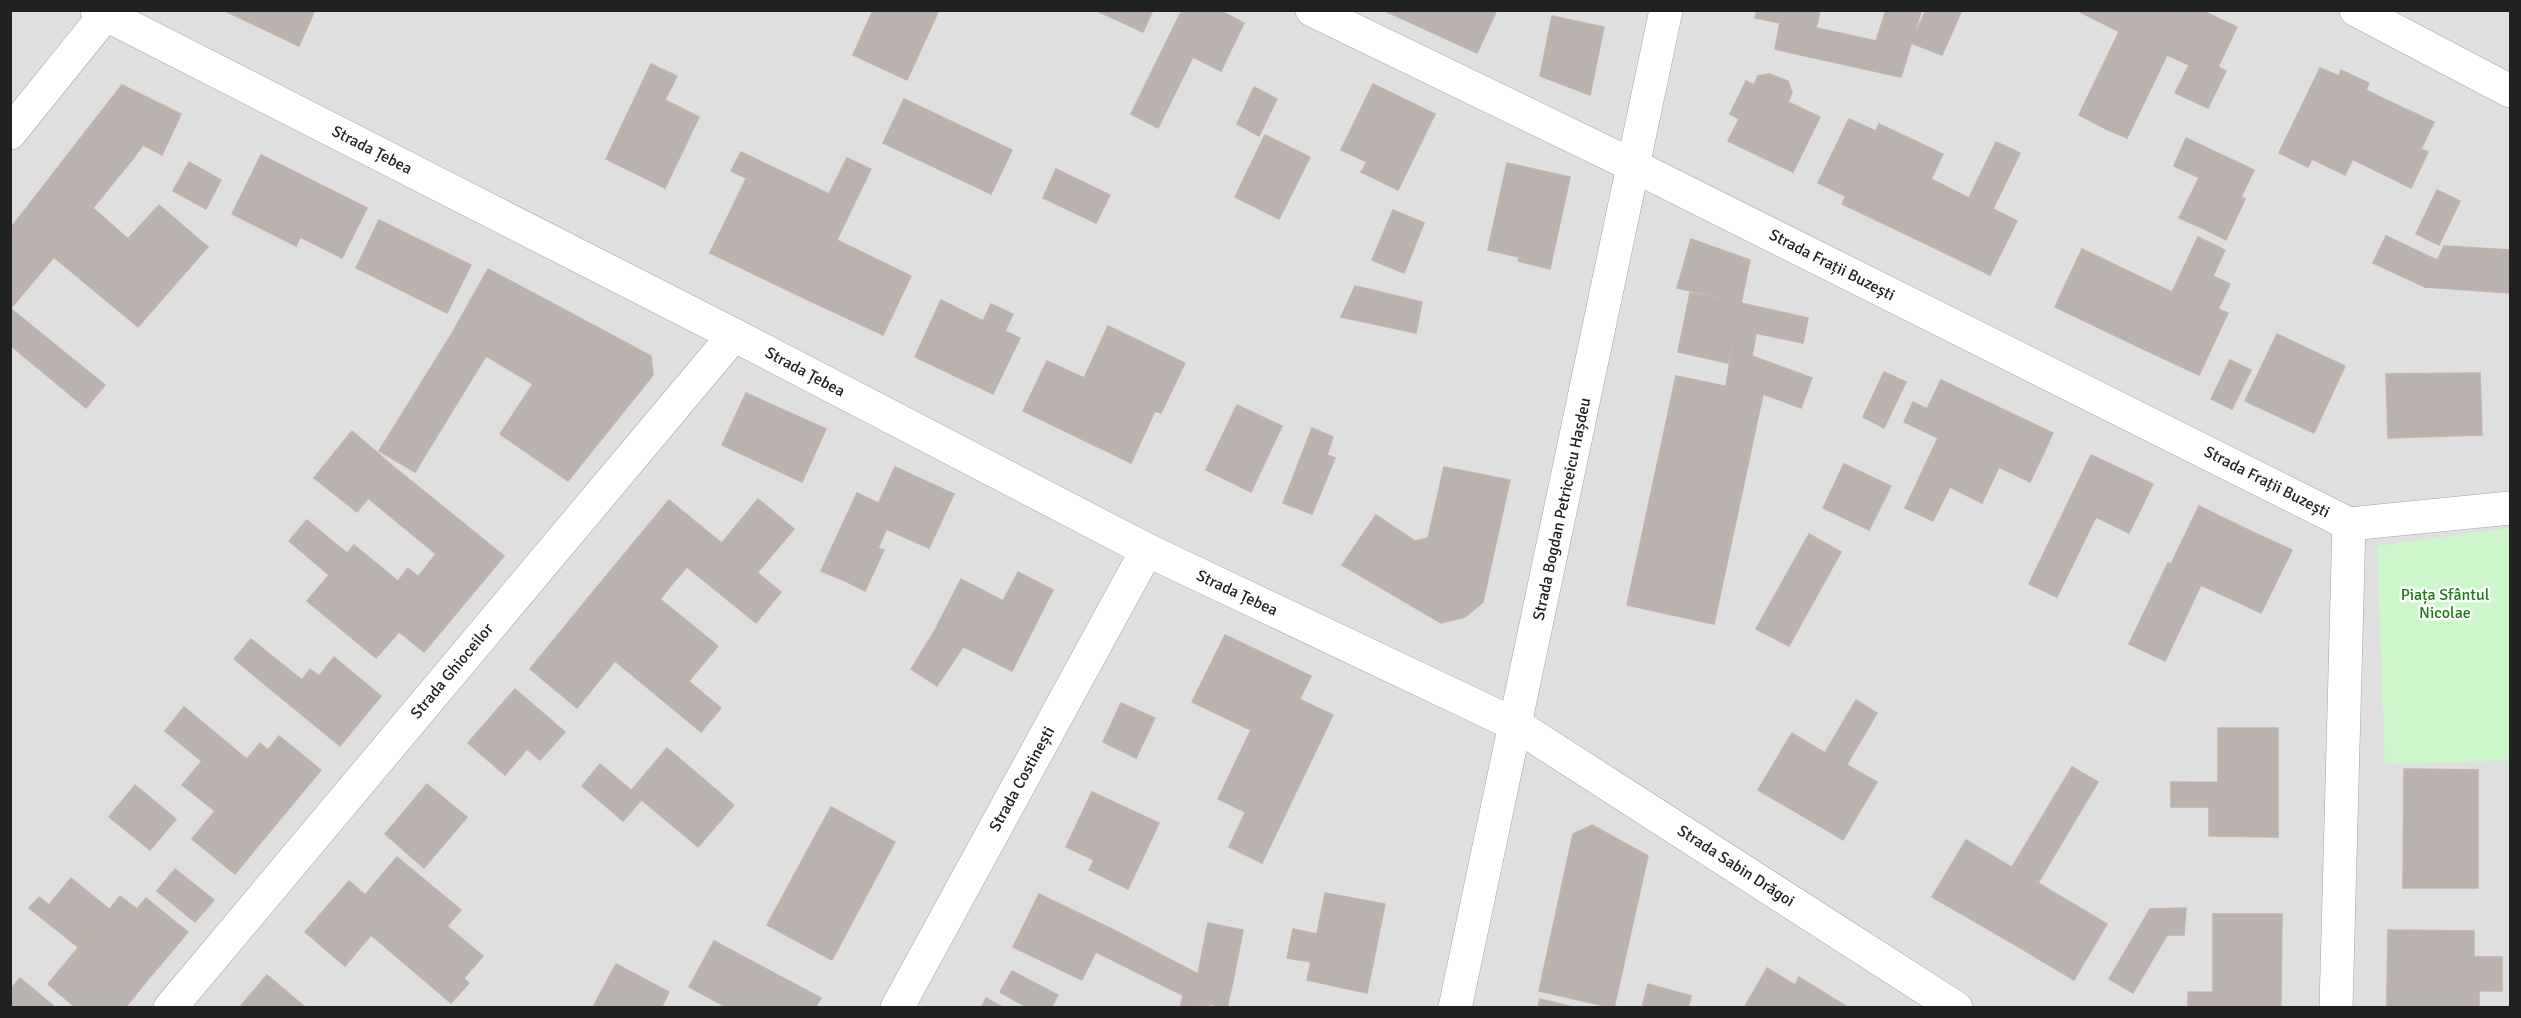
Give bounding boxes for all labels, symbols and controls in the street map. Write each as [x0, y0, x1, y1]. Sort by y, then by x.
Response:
street label: Strada Țebea [328, 121, 416, 179]
street label: Strada Frații Buzești [1766, 225, 1898, 305]
street label: Strada Țebea [762, 343, 848, 401]
street label: Strada Bogdan Petriceicu Hașdeu [1529, 396, 1595, 622]
street label: Strada Frații Buzești [2201, 442, 2333, 522]
street label: Strada Țebea [1193, 565, 1281, 621]
park label: Piața Sfântul Nicolae [2401, 585, 2490, 623]
street label: Strada Ghioceilor [406, 619, 498, 723]
street label: Strada Costinești [985, 723, 1059, 835]
street label: Strada Sabin Drăgoi [1674, 821, 1798, 911]

